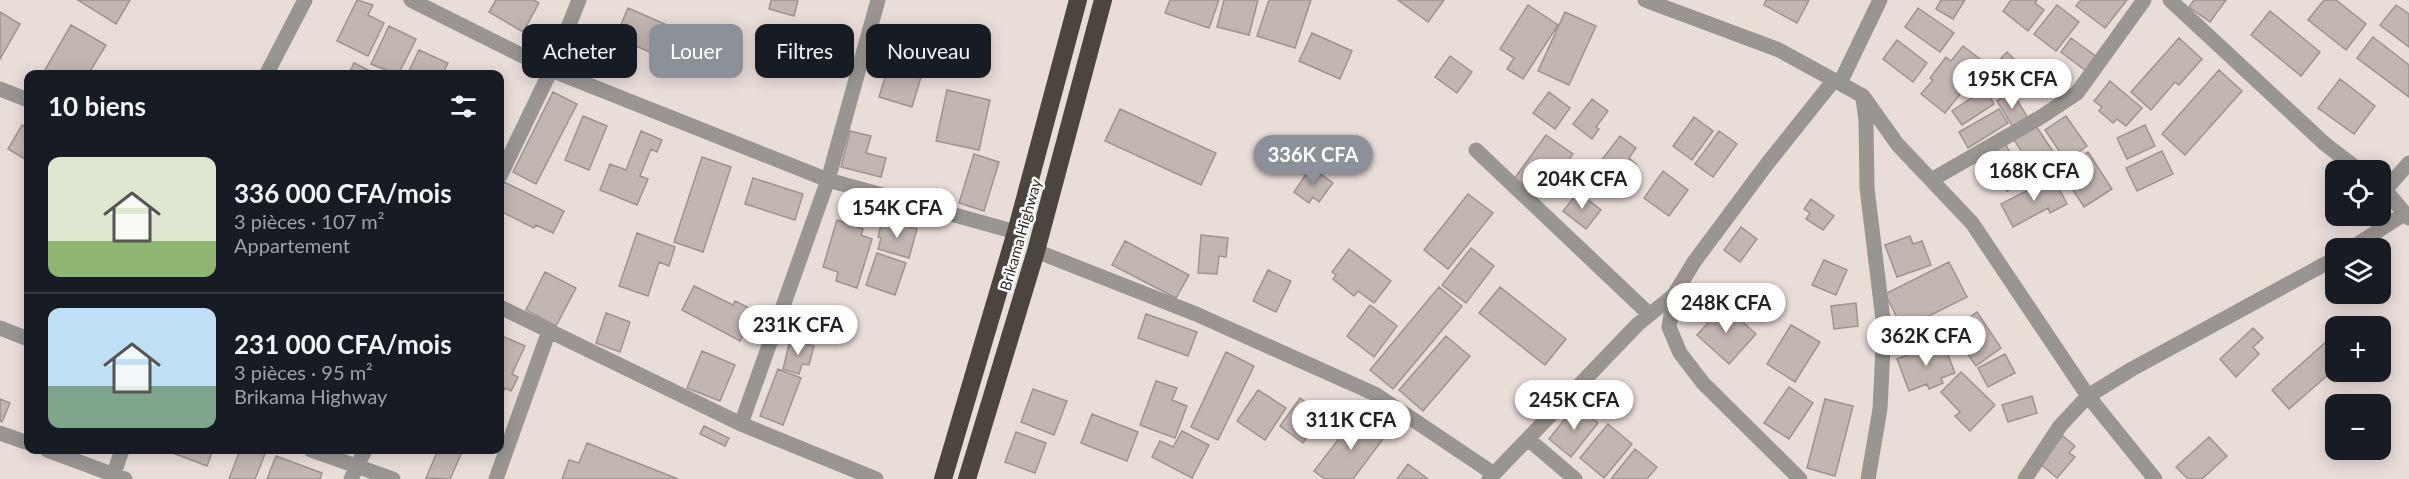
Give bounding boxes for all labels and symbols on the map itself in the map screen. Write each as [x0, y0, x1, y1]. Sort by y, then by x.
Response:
pin: 195K CFA [1950, 59, 2074, 110]
pin: 336K CFA [1251, 135, 1375, 186]
pin: 168K CFA [1972, 151, 2096, 202]
pin: 204K CFA [1520, 159, 1644, 210]
street label: Brikama Highway [996, 177, 1045, 293]
pin: 154K CFA [835, 188, 959, 239]
pin: 248K CFA [1664, 283, 1788, 334]
pin: 231K CFA [736, 305, 860, 356]
pin: 362K CFA [1864, 316, 1988, 367]
pin: 245K CFA [1512, 380, 1636, 431]
pin: 311K CFA [1289, 400, 1413, 451]

